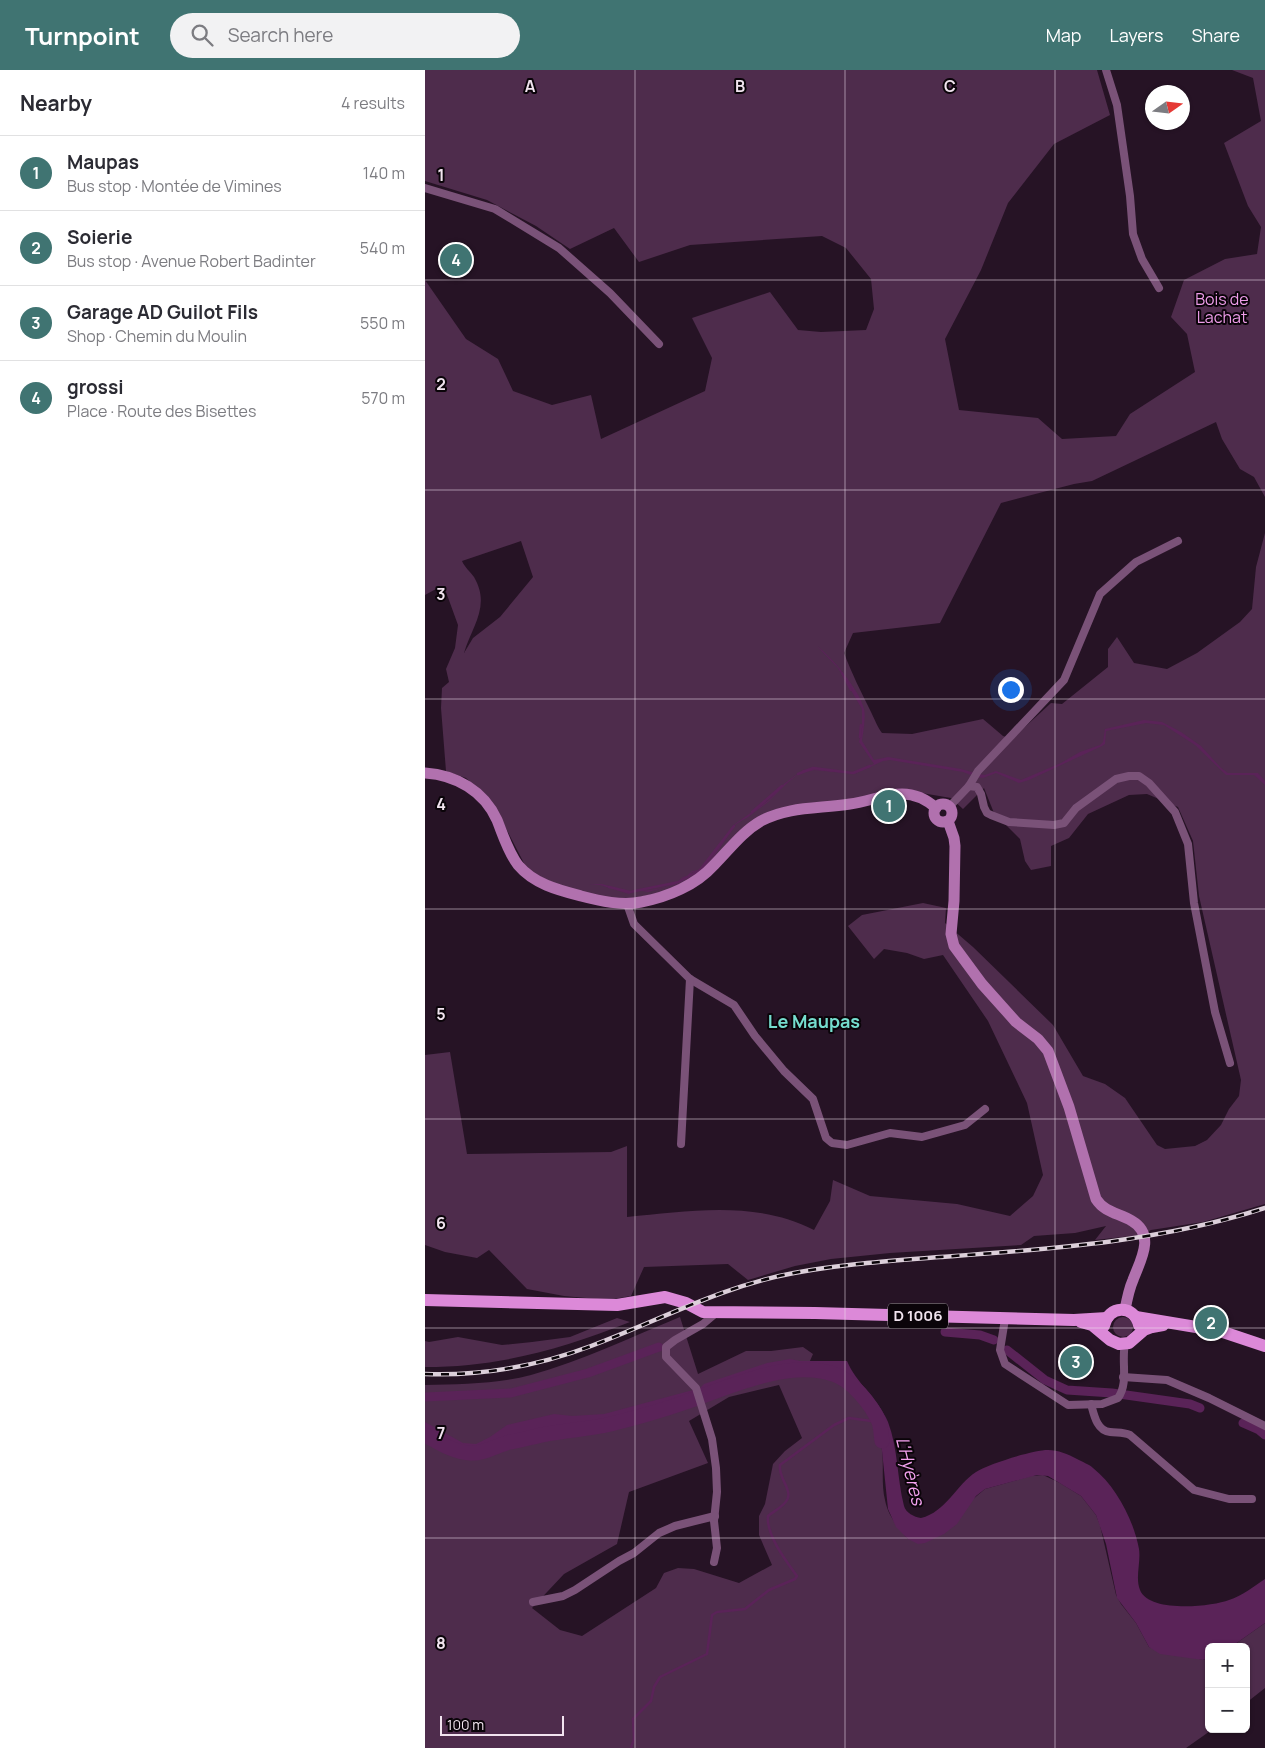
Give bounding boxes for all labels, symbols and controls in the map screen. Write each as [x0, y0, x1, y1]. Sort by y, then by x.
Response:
search box [170, 13, 520, 58]
text: Turnpoint [25, 19, 140, 52]
icon: search [188, 21, 216, 49]
text: Search here [228, 22, 333, 48]
text: Map [1046, 23, 1081, 47]
text: Layers [1109, 23, 1163, 47]
text: Share [1191, 23, 1240, 47]
text: A [525, 75, 536, 97]
text: B [735, 75, 745, 97]
text: C [944, 75, 956, 97]
north arrow [1145, 85, 1190, 130]
text: Nearby [20, 89, 92, 117]
text: 4 results [341, 92, 405, 114]
text: Maupas [67, 149, 139, 175]
text: 1 [32, 162, 40, 184]
text: 140 m [363, 162, 405, 184]
text: 1 [437, 164, 445, 186]
text: Bus stop · Montée de Vimines [67, 175, 282, 197]
text: Soierie [67, 224, 132, 250]
text: 2 [31, 237, 41, 259]
text: 540 m [360, 237, 405, 259]
pin: 4 [440, 241, 472, 279]
text: Bus stop · Avenue Robert Badinter [67, 250, 316, 272]
park label: Bois de Lachat [1195, 288, 1249, 328]
text: Garage AD Guilot Fils [67, 299, 258, 325]
text: 3 [31, 312, 41, 334]
text: 550 m [360, 312, 405, 334]
text: Shop · Chemin du Moulin [67, 325, 247, 347]
text: 2 [436, 373, 446, 395]
text: grossi [67, 374, 124, 400]
text: 4 [31, 387, 41, 409]
text: 570 m [361, 387, 405, 409]
text: Place · Route des Bisettes [67, 400, 256, 422]
text: 3 [436, 583, 446, 605]
your location [998, 677, 1024, 703]
pin: 1 [873, 787, 905, 825]
text: 4 [436, 793, 446, 815]
text: 5 [436, 1003, 446, 1025]
district label: Le Maupas [768, 1009, 860, 1033]
text: 6 [436, 1212, 446, 1234]
road number: D 1006 [888, 1304, 948, 1328]
pin: 2 [1195, 1304, 1227, 1342]
pin: 3 [1060, 1343, 1092, 1381]
text: 7 [437, 1422, 445, 1444]
water label: L'Hyères [891, 1434, 931, 1509]
text: 8 [436, 1632, 446, 1654]
map controls [1205, 1643, 1250, 1733]
button: + [1205, 1643, 1250, 1688]
button: − [1205, 1688, 1250, 1733]
scale bar [440, 1713, 564, 1736]
text: 100 m [447, 1715, 484, 1734]

